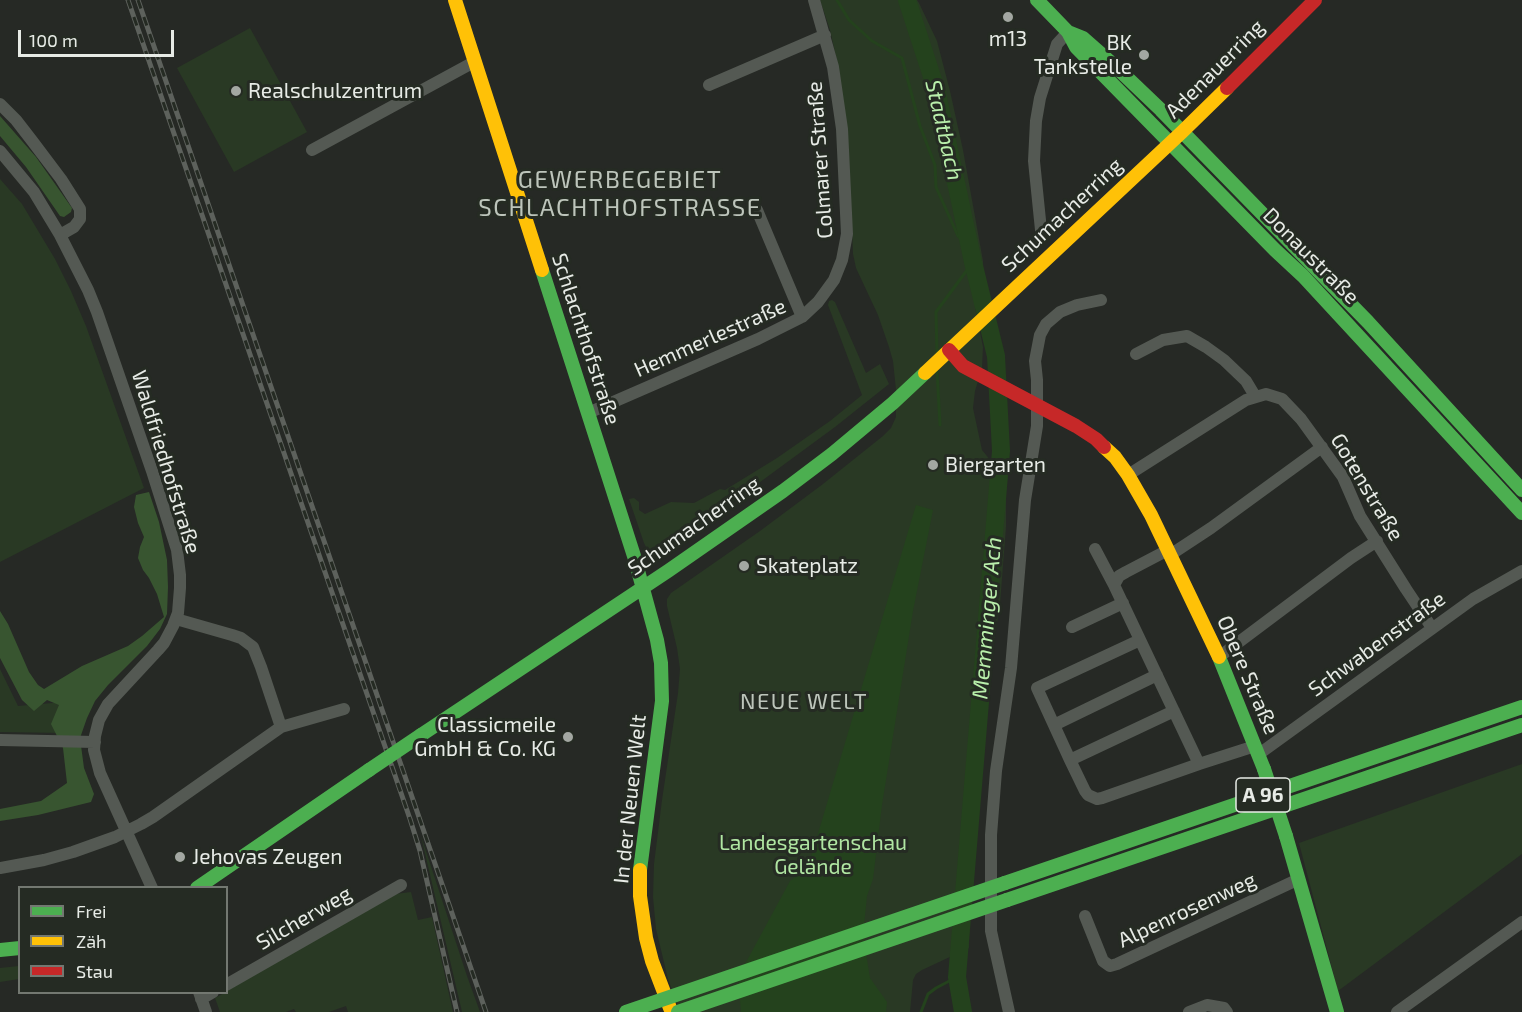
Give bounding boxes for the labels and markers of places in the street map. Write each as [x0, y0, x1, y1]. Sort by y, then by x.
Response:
marker: m13 [1001, 10, 1015, 24]
place label: m13 [989, 26, 1027, 52]
place label: BK Tankstelle [1034, 30, 1132, 80]
marker: BK Tankstelle [1137, 48, 1151, 62]
place label: Realschulzentrum [248, 78, 422, 104]
marker: Realschulzentrum [229, 84, 243, 98]
place label: Biergarten [945, 452, 1046, 478]
marker: Biergarten [926, 458, 940, 472]
place label: Skateplatz [756, 553, 858, 579]
marker: Skateplatz [737, 559, 751, 573]
place label: Classicmeile GmbH & Co. KG [414, 712, 556, 762]
marker: Classicmeile GmbH & Co. KG [561, 730, 575, 744]
place label: Jehovas Zeugen [192, 844, 343, 870]
marker: Jehovas Zeugen [173, 850, 187, 864]

